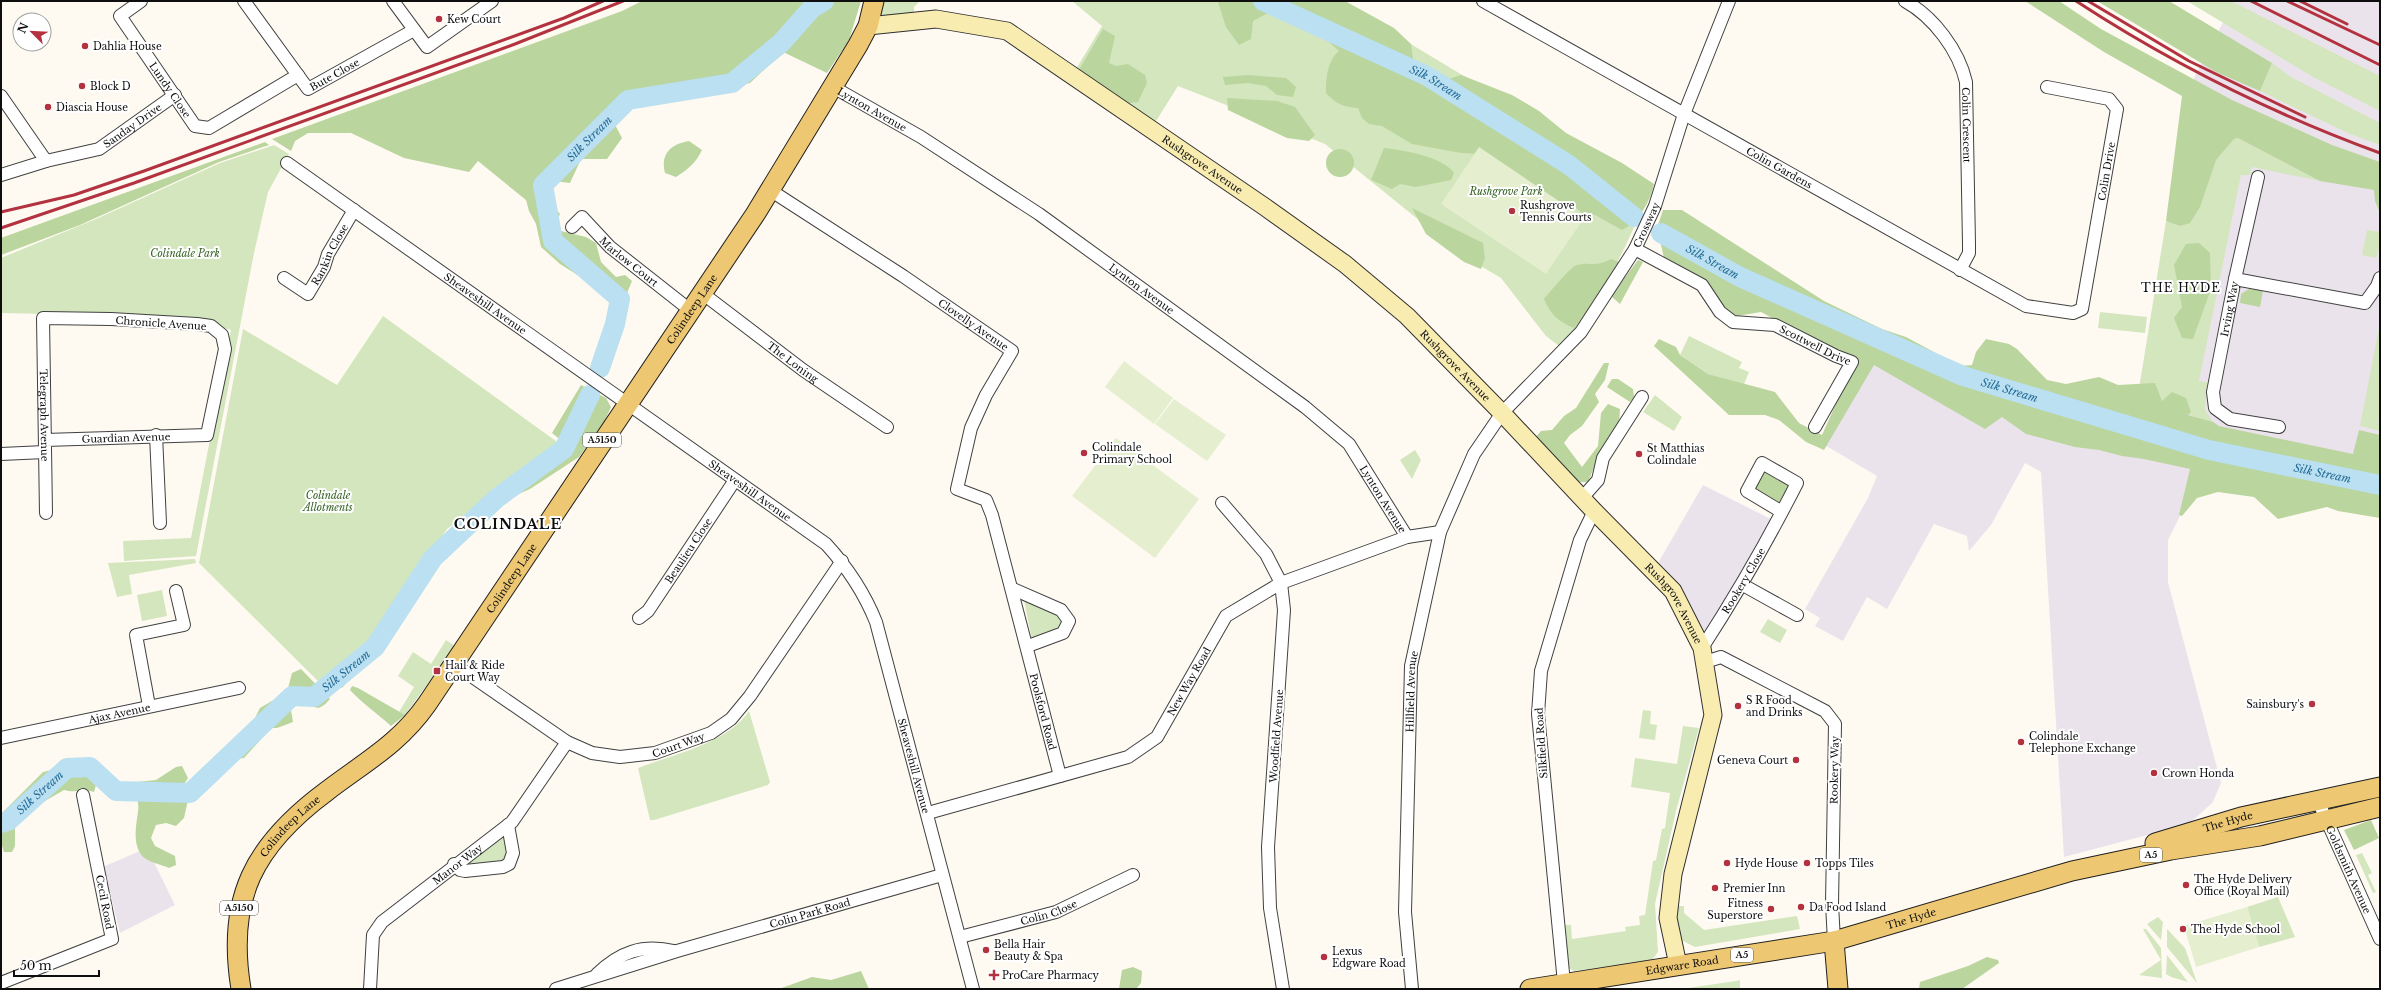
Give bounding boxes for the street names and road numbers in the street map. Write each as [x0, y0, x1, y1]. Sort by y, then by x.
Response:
street label: Bute Close [308, 56, 362, 94]
street label: Lundy Close [146, 60, 194, 121]
street label: Lynton Avenue [835, 85, 909, 135]
street label: Colin Crescent [1959, 87, 1974, 163]
street label: Sanday Drive [101, 101, 164, 151]
street label: Rushgrove Avenue [1159, 133, 1245, 197]
street label: Colin Drive [2095, 141, 2118, 202]
street label: Colin Gardens [1744, 144, 1815, 192]
street label: Crossway [1631, 200, 1663, 250]
street label: Rankin Close [309, 221, 351, 288]
street label: Marlow Court [597, 234, 661, 290]
street label: Lynton Avenue [1106, 261, 1177, 317]
street label: Sheaveshill Avenue [441, 270, 529, 337]
street label: Colindeep Lane [664, 272, 720, 347]
street label: Irving Way [2218, 280, 2242, 338]
street label: Clovelly Avenue [936, 296, 1011, 354]
street label: Chronicle Avenue [115, 314, 207, 333]
street label: Scottwell Drive [1777, 322, 1853, 368]
street label: Rushgrove Avenue [1417, 327, 1493, 405]
street label: The Loning [764, 339, 821, 386]
street label: Telegraph Avenue [37, 369, 51, 462]
street label: Guardian Avenue [81, 430, 171, 446]
road number: A5150 [583, 433, 621, 447]
street label: Sheaveshill Avenue [706, 457, 794, 524]
street label: Lynton Avenue [1357, 463, 1409, 536]
street label: Beaulieu Close [662, 515, 715, 586]
street label: Colindeep Lane [484, 541, 540, 616]
street label: Rookery Close [1719, 545, 1768, 616]
street label: Rushgrove Avenue [1642, 560, 1705, 646]
street label: New Way Road [1164, 645, 1214, 718]
street label: Hillfield Avenue [1403, 649, 1421, 733]
street label: Poolsford Road [1027, 672, 1059, 752]
street label: Woodfield Avenue [1267, 689, 1286, 784]
street label: Ajax Avenue [86, 701, 152, 727]
street label: Silkfield Road [1533, 707, 1550, 779]
street label: Sheaveshill Avenue [895, 717, 932, 815]
street label: Court Way [651, 730, 707, 760]
street label: Rookery Way [1827, 735, 1842, 804]
street label: Colindeep Lane [257, 793, 323, 860]
street label: The Hyde [2202, 809, 2254, 835]
street label: Goldsmith Avenue [2323, 824, 2374, 916]
street label: Manor Way [430, 841, 486, 888]
road number: A5 [2140, 848, 2162, 862]
street label: Cecil Road [93, 874, 116, 931]
street label: Colin Park Road [768, 896, 852, 931]
street label: Colin Close [1019, 897, 1079, 928]
road number: A5150 [220, 901, 258, 915]
street label: The Hyde [1885, 905, 1938, 932]
road number: A5 [1731, 948, 1753, 962]
street label: Edgware Road [1645, 953, 1720, 978]

